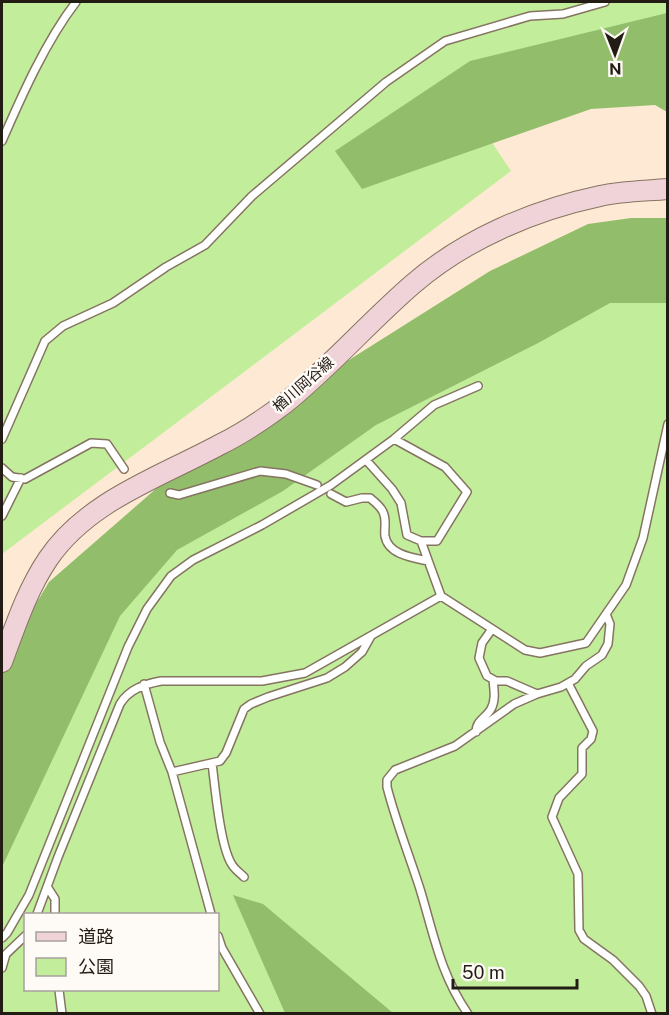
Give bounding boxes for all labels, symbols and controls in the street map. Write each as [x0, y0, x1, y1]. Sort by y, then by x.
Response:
north arrow [585, 24, 645, 84]
text: N [609, 59, 622, 78]
street label: 楢川岡谷線 [269, 353, 337, 415]
legend [24, 913, 219, 991]
text: 道路 [78, 926, 114, 947]
scale bar [453, 952, 578, 990]
text: 公園 [78, 956, 114, 977]
text: 50 m [462, 962, 505, 983]

